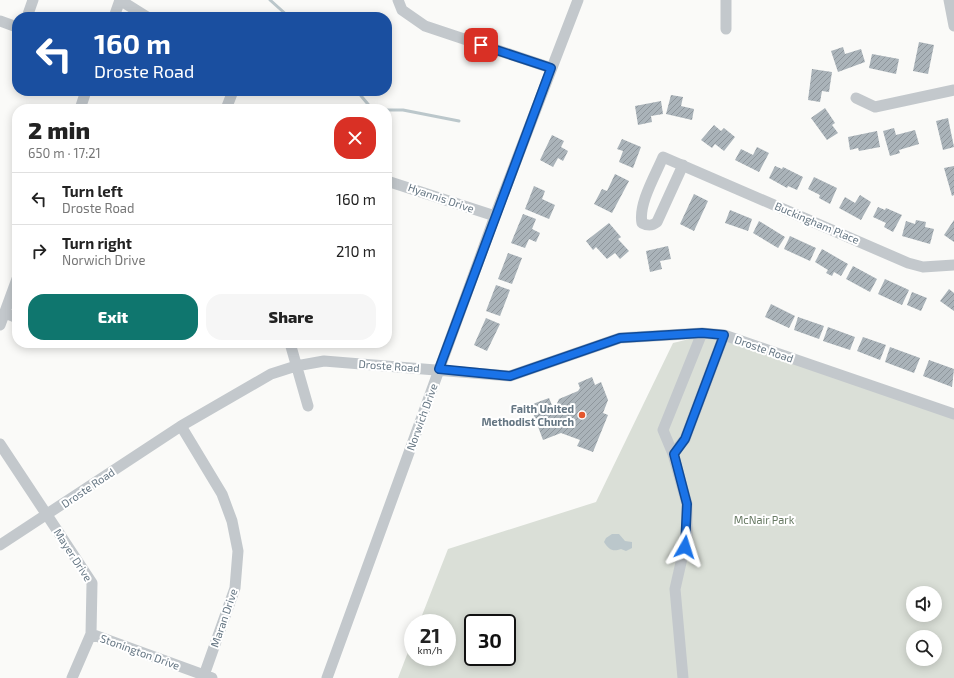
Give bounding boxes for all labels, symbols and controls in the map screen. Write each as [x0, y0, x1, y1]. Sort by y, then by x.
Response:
text: 160 m [94, 26, 171, 60]
icon: left [28, 28, 80, 80]
pin [464, 28, 498, 62]
icon: arrive [470, 34, 492, 56]
text: Droste Road [94, 60, 194, 82]
text: 2 min [28, 115, 90, 144]
button: close [334, 117, 376, 159]
text: 650 m · 17:21 [28, 145, 101, 161]
street label: Hyannis Drive [407, 180, 476, 215]
text: Turn left [62, 182, 123, 200]
icon: left [28, 188, 50, 210]
text: 160 m [336, 190, 376, 208]
street label: Buckingham Place [773, 199, 862, 246]
text: Droste Road [62, 200, 134, 216]
text: Turn right [62, 234, 132, 252]
icon: right [28, 240, 50, 262]
text: 210 m [336, 242, 376, 260]
text: Norwich Drive [62, 252, 145, 268]
button: Exit [28, 294, 198, 340]
button: Share [206, 294, 376, 340]
street label: Droste Road [733, 332, 795, 365]
street label: Droste Road [358, 357, 420, 374]
street label: Norwich Drive [403, 381, 440, 452]
place label: Faith United Methodist Church [481, 402, 574, 428]
marker: Faith United Methodist Church [577, 410, 587, 420]
street label: Droste Road [59, 465, 117, 510]
park label: McNair Park [734, 513, 795, 526]
street label: Mayer Drive [52, 526, 95, 584]
position arrow [664, 526, 706, 568]
map controls [906, 586, 942, 666]
button: sound [906, 586, 942, 622]
street label: Maran Drive [207, 587, 240, 649]
speed limit sign: 30 [464, 614, 516, 666]
text: 21 [420, 623, 440, 647]
button: search [906, 630, 942, 666]
street label: Stonington Drive [99, 631, 182, 672]
text: km/h [418, 644, 442, 656]

